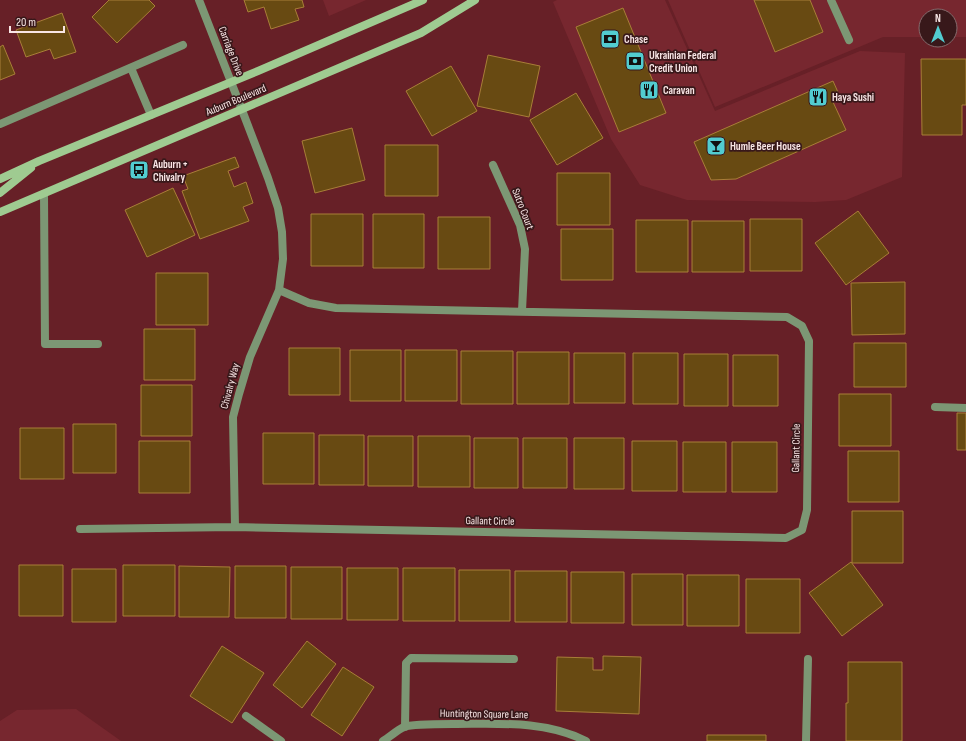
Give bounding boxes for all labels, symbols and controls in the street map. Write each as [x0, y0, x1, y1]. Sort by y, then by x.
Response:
scale bar [10, 8, 64, 34]
north arrow [918, 8, 958, 48]
text: N [935, 12, 941, 25]
text: 20 m [16, 15, 36, 30]
street label: Carriage Drive [216, 25, 246, 77]
bank icon: Chase [599, 28, 621, 50]
place label: Chase [624, 33, 648, 46]
place label: Ukrainian Federal Credit Union [649, 49, 716, 75]
bank icon: Ukrainian Federal Credit Union [624, 50, 646, 72]
restaurant icon: Caravan [638, 79, 660, 101]
street label: Auburn Boulevard [203, 81, 269, 119]
place label: Caravan [663, 84, 695, 97]
restaurant icon: Haya Sushi [807, 86, 829, 108]
place label: Haya Sushi [832, 91, 874, 104]
bar icon: Humle Beer House [705, 135, 727, 157]
place label: Humle Beer House [730, 140, 801, 153]
place label: Auburn + Chivalry [152, 158, 188, 184]
bus stop icon: Auburn + Chivalry [128, 159, 150, 181]
street label: Sutro Court [509, 187, 537, 232]
street label: Chivalry Way [218, 361, 243, 410]
street label: Gallant Circle [789, 423, 803, 473]
street label: Gallant Circle [465, 514, 515, 528]
street label: Huntington Square Lane [440, 707, 528, 721]

